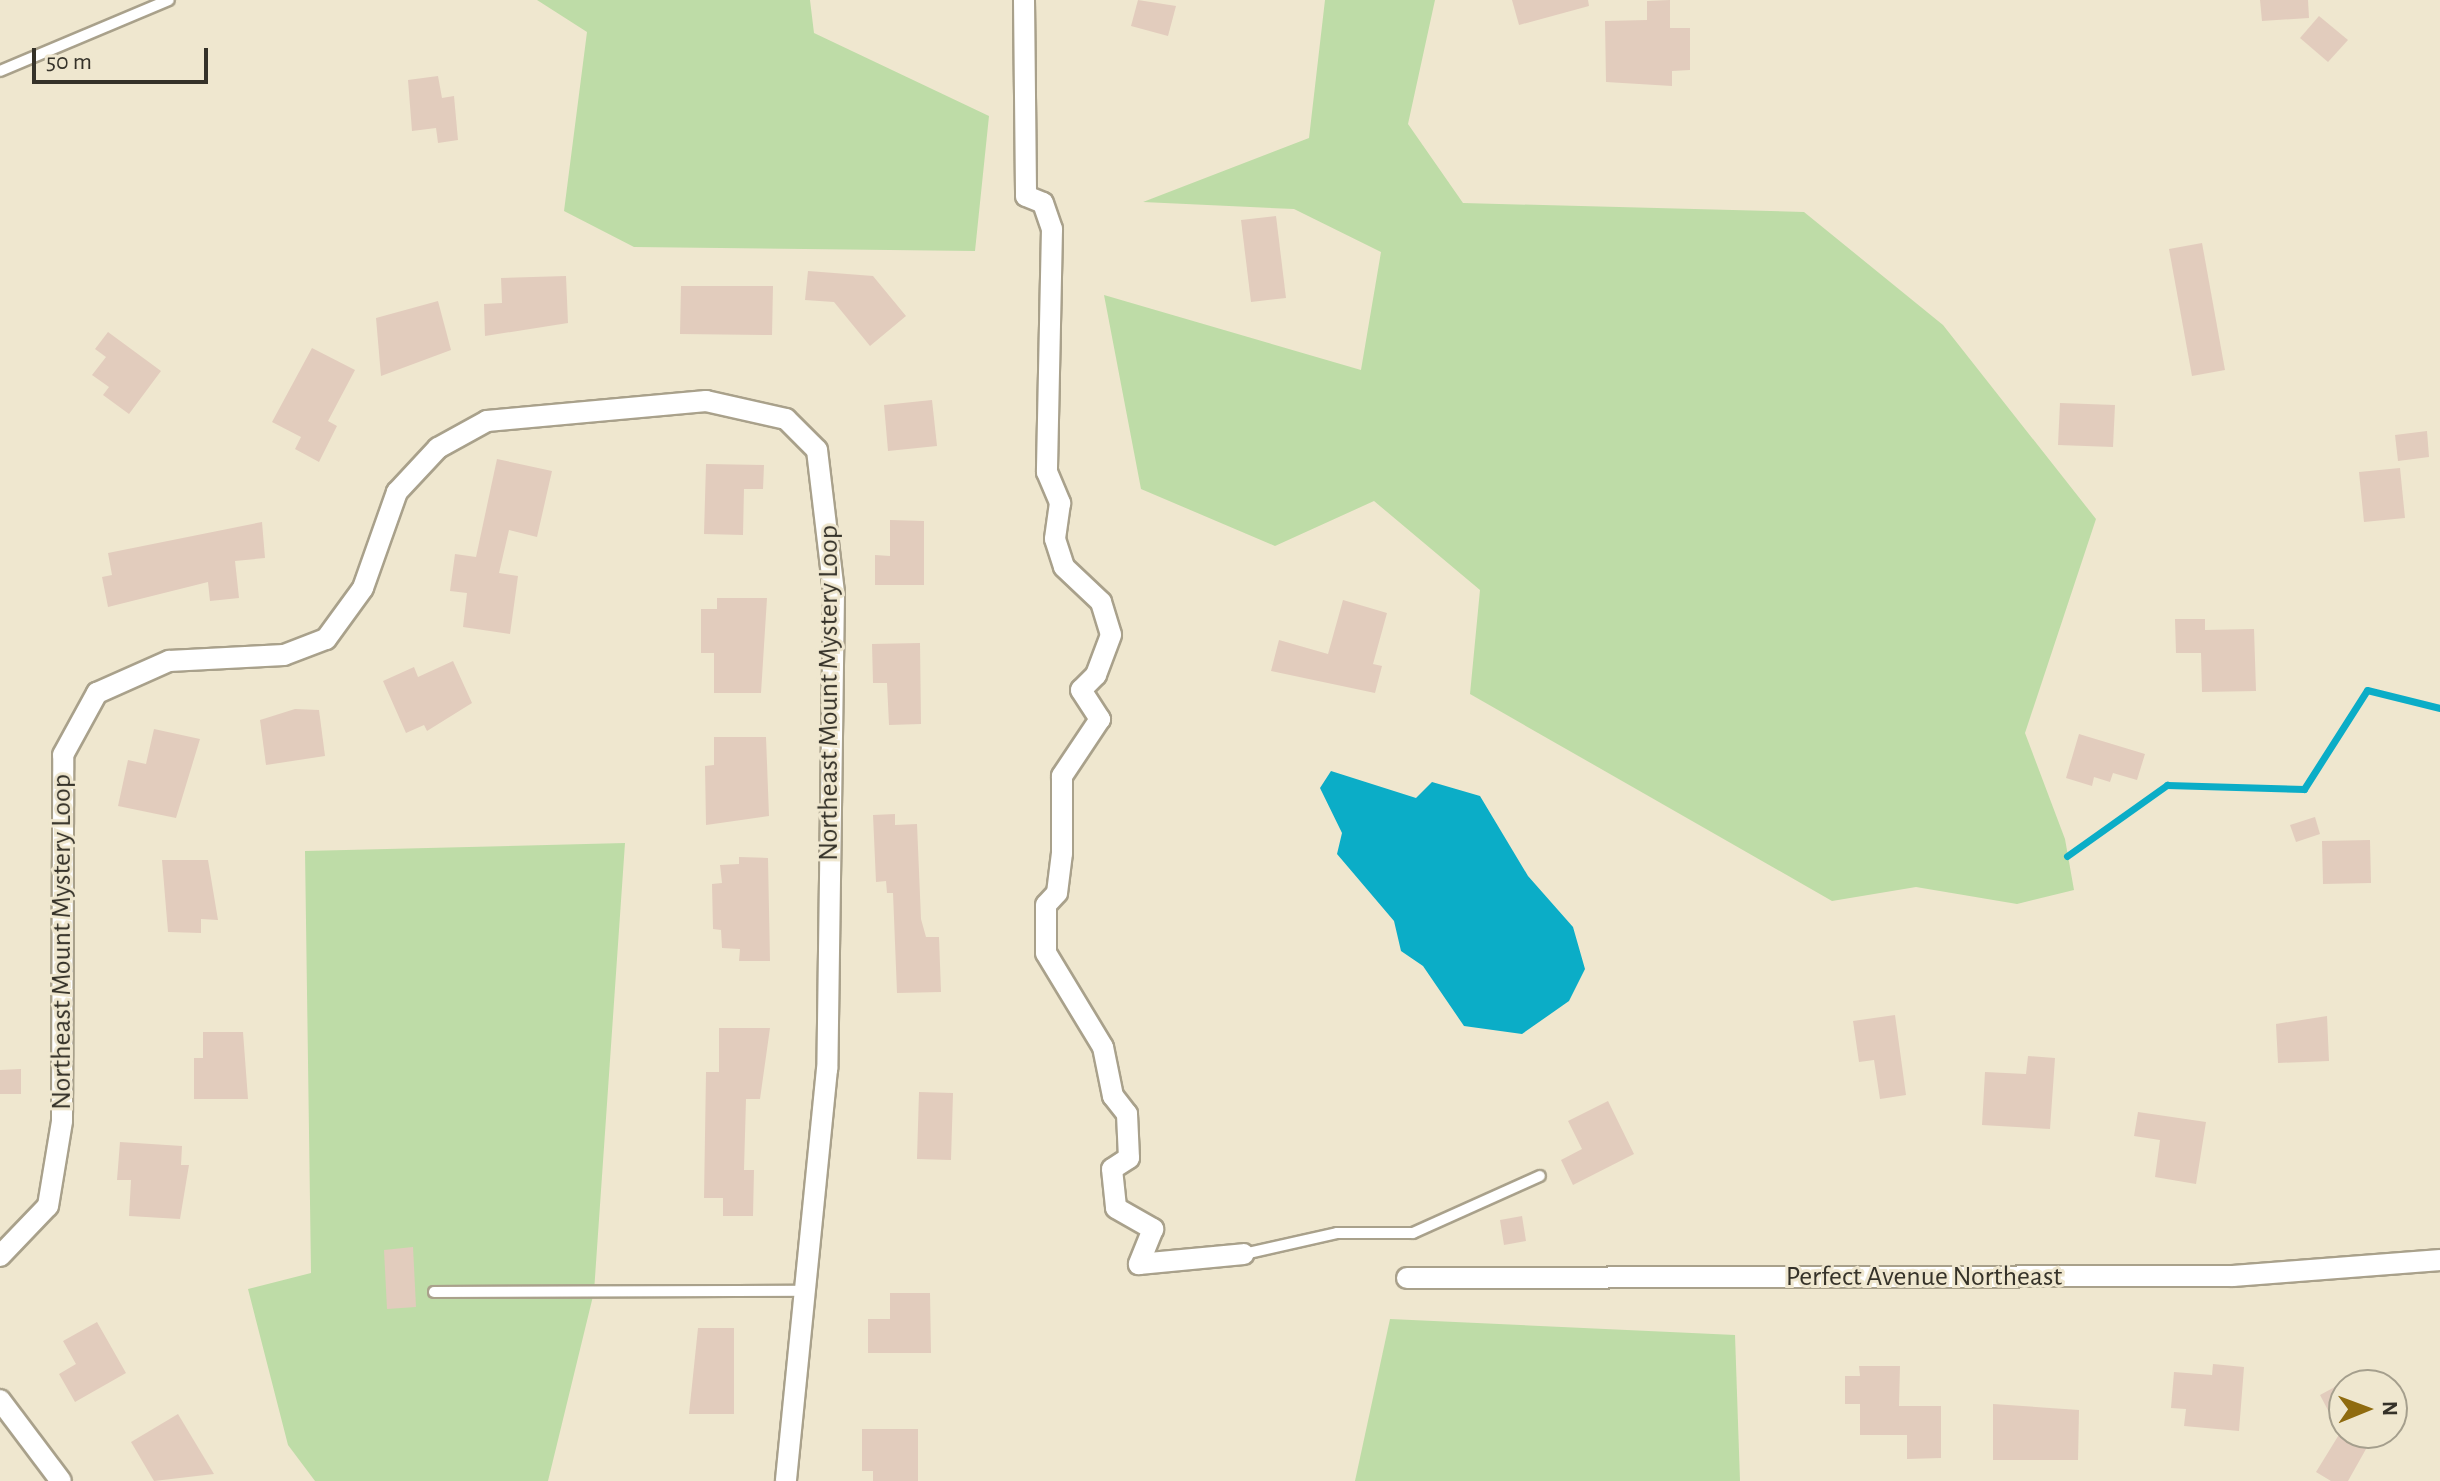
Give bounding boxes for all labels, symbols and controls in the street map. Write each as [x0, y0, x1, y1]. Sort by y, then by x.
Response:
scale bar [36, 32, 212, 82]
text: 50 m [46, 50, 92, 74]
street label: Northeast Mount Mystery Loop [812, 525, 846, 861]
street label: Northeast Mount Mystery Loop [45, 774, 79, 1110]
street label: Perfect Avenue Northeast [1786, 1260, 2062, 1294]
north arrow [2328, 1369, 2408, 1449]
text: N [2379, 1401, 2401, 1416]

